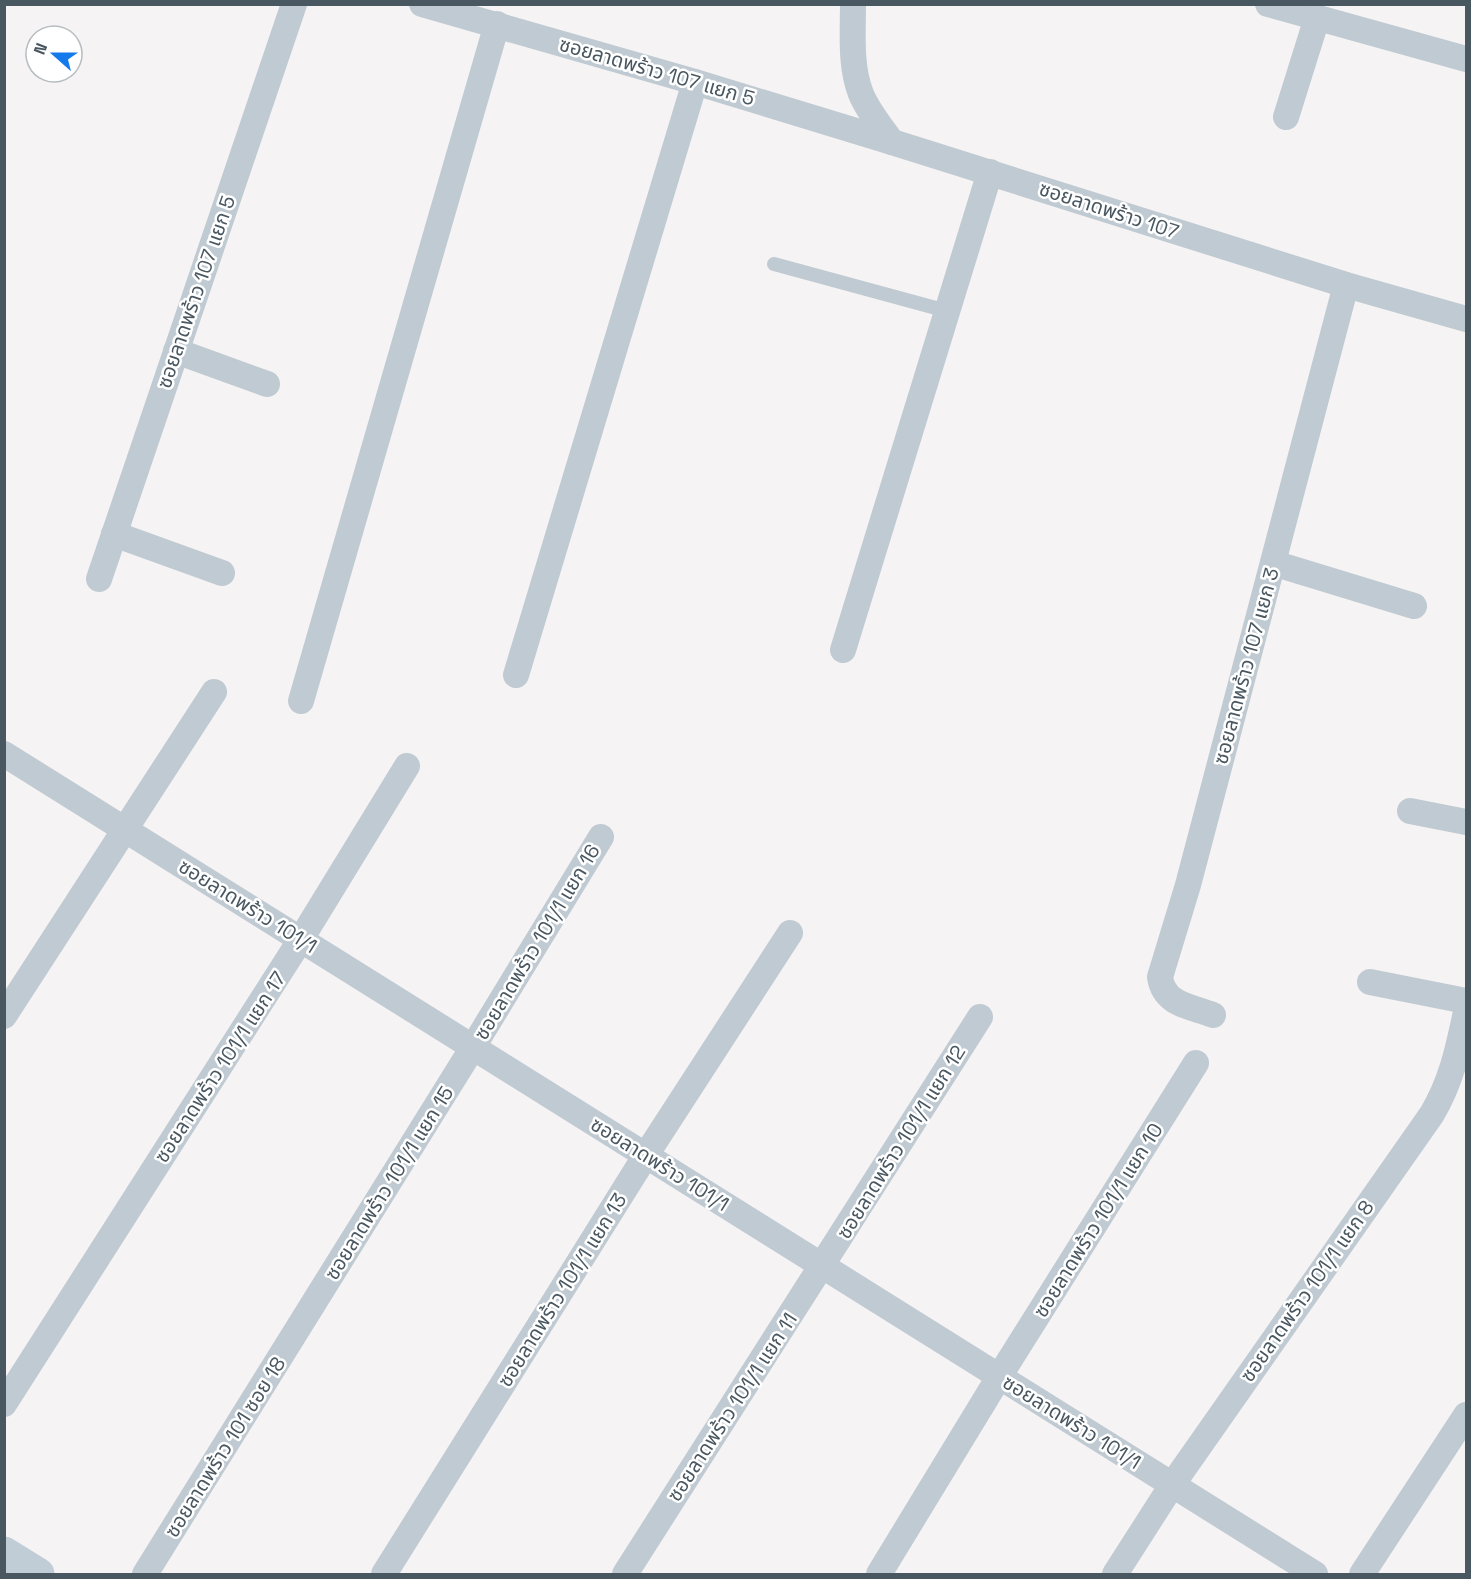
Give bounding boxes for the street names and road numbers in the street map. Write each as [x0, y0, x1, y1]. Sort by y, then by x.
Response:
street label: ซอยลาดพร้าว 107 แยก 5 [556, 31, 758, 111]
street label: ซอยลาดพร้าว 107 [1036, 175, 1182, 245]
street label: ซอยลาดพร้าว 107 แยก 5 [151, 192, 241, 392]
street label: ซอยลาดพร้าว 107 แยก 3 [1207, 565, 1285, 767]
street label: ซอยลาดพร้าว 101/1 แยก 16 [468, 839, 606, 1045]
street label: ซอยลาดพร้าว 101/1 [174, 853, 322, 959]
street label: ซอยลาดพร้าว 101/1 แยก 17 [148, 966, 292, 1168]
street label: ซอยลาดพร้าว 101/1 แยก 12 [831, 1040, 971, 1244]
street label: ซอยลาดพร้าว 101/1 แยก 15 [319, 1081, 459, 1285]
street label: ซอยลาดพร้าว 101/1 [586, 1111, 734, 1217]
street label: ซอยลาดพร้าว 101/1 แยก 10 [1027, 1118, 1169, 1322]
street label: ซอยลาดพร้าว 101/1 แยก 13 [492, 1188, 632, 1392]
street label: ซอยลาดพร้าว 101/1 แยก 8 [1234, 1195, 1380, 1387]
street label: ซอยลาดพร้าว 101/1 แยก 11 [661, 1308, 803, 1506]
street label: ซอยลาดพร้าว 101 ซอย 18 [159, 1352, 291, 1542]
street label: ซอยลาดพร้าว 101/1 [998, 1369, 1146, 1475]

